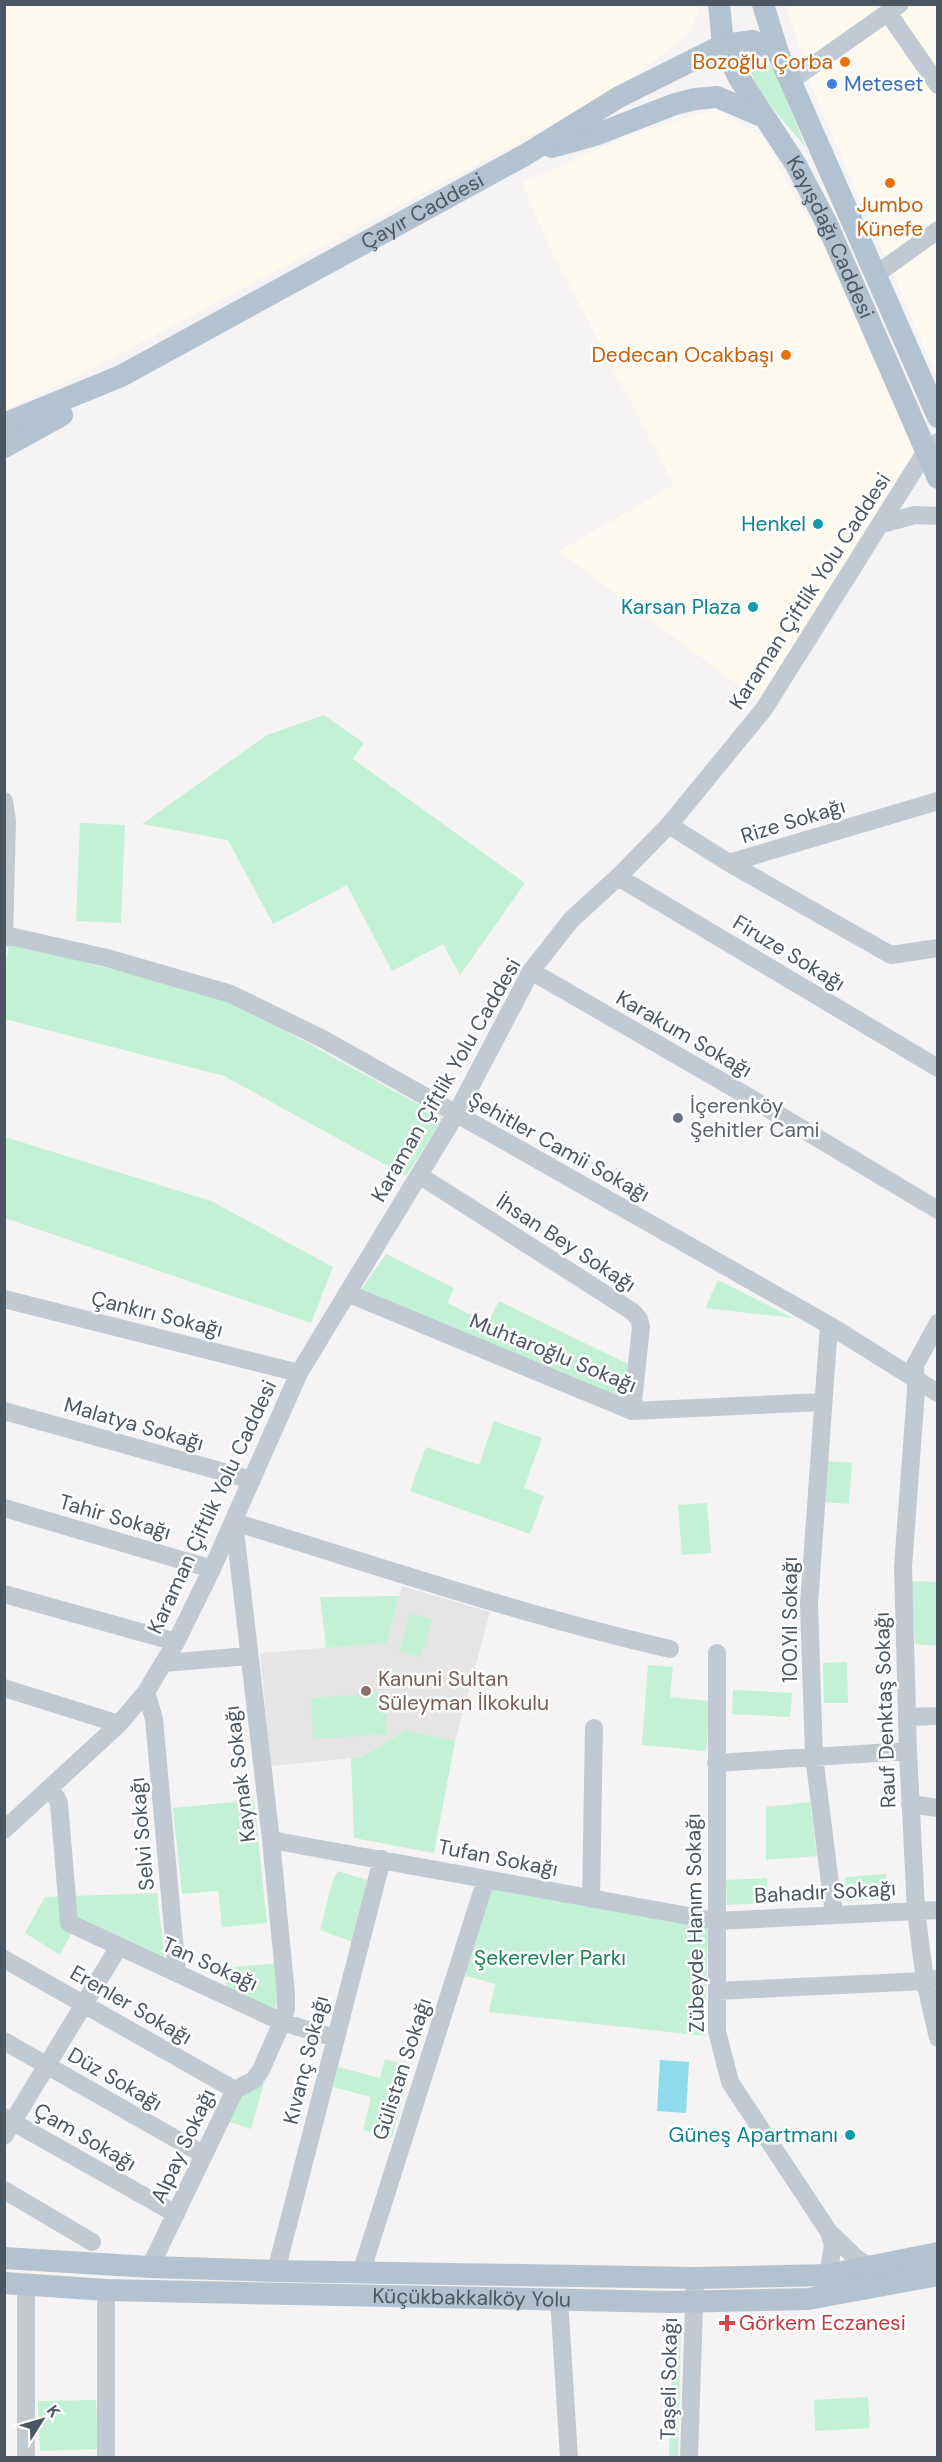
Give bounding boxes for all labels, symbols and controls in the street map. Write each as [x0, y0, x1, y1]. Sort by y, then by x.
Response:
place label: Bozoğlu Çorba [692, 48, 833, 76]
marker: Bozoğlu Çorba [838, 55, 852, 69]
place label: Meteset [844, 70, 923, 98]
marker: Meteset [825, 77, 839, 91]
street label: Kayışdağı Caddesi [780, 150, 881, 323]
street label: Çayır Caddesi [356, 166, 489, 256]
marker: Jumbo Künefe [883, 176, 897, 190]
place label: Jumbo Künefe [857, 191, 923, 243]
place label: Dedecan Ocakbaşı [591, 341, 774, 369]
marker: Dedecan Ocakbaşı [779, 348, 793, 362]
street label: Karaman Çiftlik Yolu Caddesi [723, 467, 897, 715]
place label: Henkel [741, 510, 806, 538]
marker: Henkel [811, 517, 825, 531]
place label: Karsan Plaza [621, 593, 741, 621]
marker: Karsan Plaza [746, 600, 760, 614]
street label: Rize Sokağı [737, 792, 849, 850]
street label: Firuze Sokağı [728, 909, 850, 997]
street label: Karaman Çiftlik Yolu Caddesi [365, 953, 527, 1207]
street label: Karakum Sokağı [611, 984, 757, 1084]
street label: Şehitler Camii Sokağı [463, 1085, 655, 1209]
place label: İçerenköy Şehitler Cami [690, 1092, 820, 1144]
marker: İçerenköy Şehitler Cami [671, 1111, 685, 1125]
street label: İhsan Bey Sokağı [491, 1187, 641, 1299]
street label: Çankırı Sokağı [88, 1284, 226, 1344]
street label: Muhtaroğlu Sokağı [465, 1307, 641, 1399]
street label: Karaman Çiftlik Yolu Caddesi [141, 1376, 283, 1638]
street label: Malatya Sokağı [61, 1391, 207, 1457]
street label: Tahir Sokağı [56, 1488, 174, 1546]
street label: 100.Yıl Sokağı [776, 1557, 804, 1683]
street label: Rauf Denktaş Sokağı [868, 1612, 902, 1808]
place label: Kanuni Sultan Süleyman İlkokulu [378, 1665, 549, 1717]
marker: Kanuni Sultan Süleyman İlkokulu [359, 1684, 373, 1698]
street label: Kaynak Sokağı [218, 1704, 262, 1844]
street label: Selvi Sokağı [123, 1776, 161, 1892]
street label: Zübeyde Hanım Sokağı [679, 1813, 711, 2033]
street label: Tufan Sokağı [436, 1833, 560, 1883]
street label: Bahadır Sokağı [753, 1874, 897, 1910]
street label: Tan Sokağı [158, 1930, 262, 1998]
park label: Şekerevler Parkı [474, 1944, 626, 1972]
street label: Erenler Sokağı [65, 1959, 197, 2051]
street label: Kıvanç Sokağı [277, 1993, 335, 2127]
street label: Gülistan Sokağı [366, 1994, 438, 2144]
street label: Düz Sokağı [63, 2041, 167, 2117]
street label: Alpay Sokağı [144, 2084, 222, 2208]
street label: Çam Sokağı [29, 2096, 141, 2178]
place label: Güneş Apartmanı [669, 2121, 838, 2149]
marker: Güneş Apartmanı [843, 2128, 857, 2142]
street label: Küçükbakkalköy Yolu [372, 2282, 571, 2314]
place label: Görkem Eczanesi [739, 2309, 906, 2337]
marker: Görkem Eczanesi [720, 2316, 734, 2330]
street label: Taşeli Sokağı [654, 2318, 684, 2440]
north arrow [12, 2390, 72, 2450]
text: K [42, 2401, 65, 2422]

